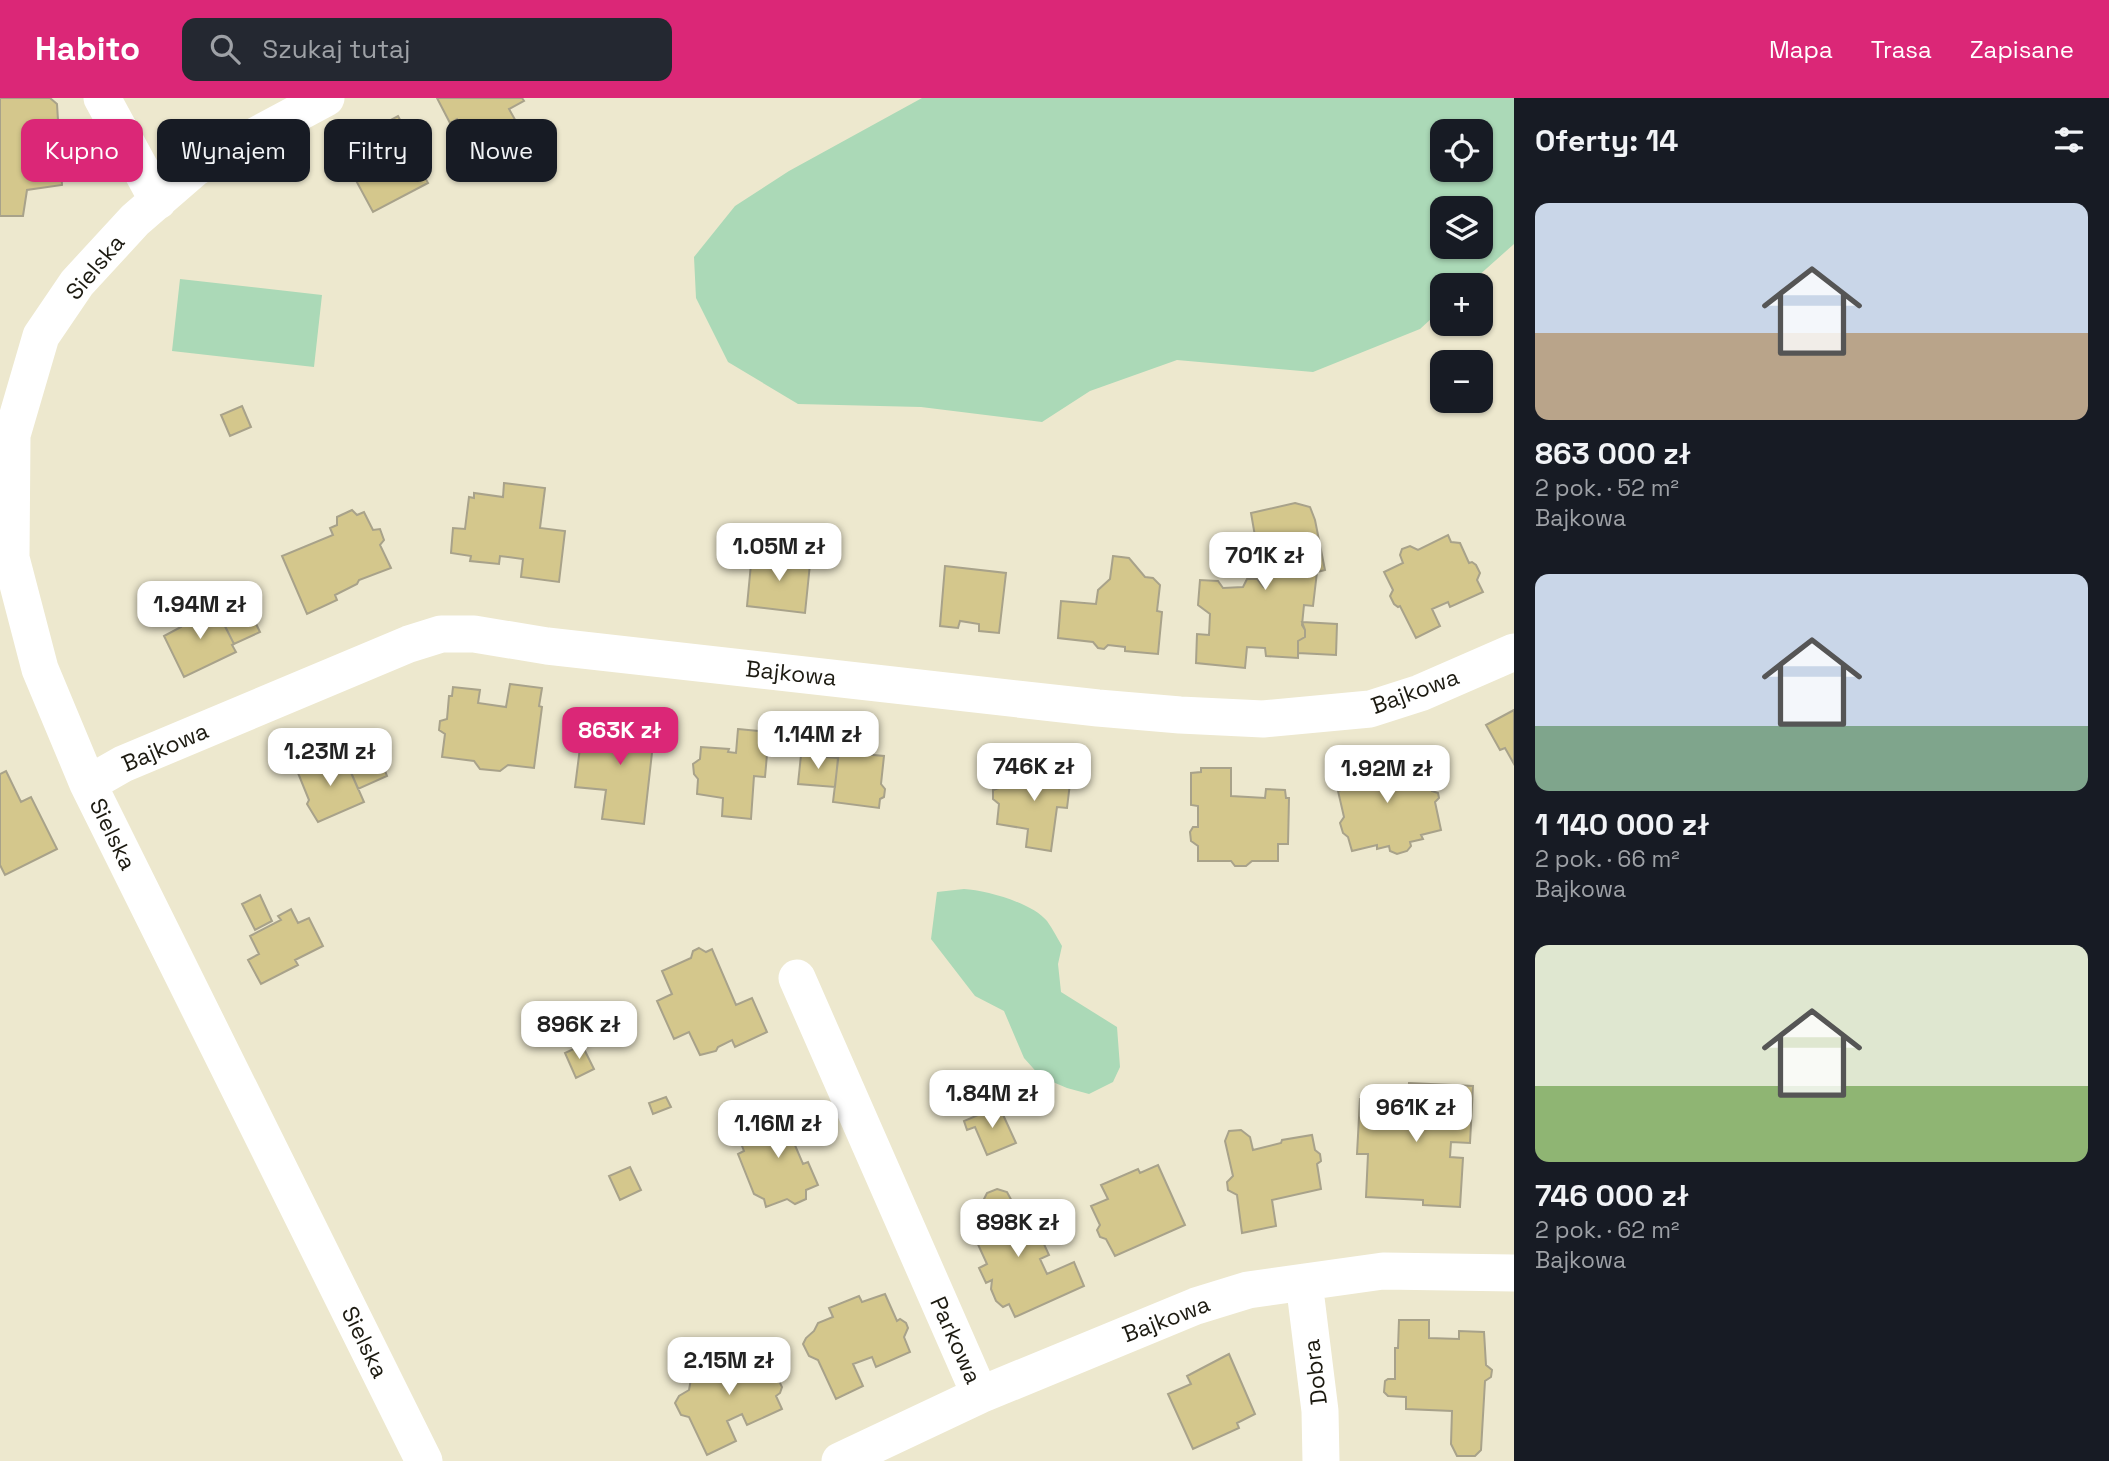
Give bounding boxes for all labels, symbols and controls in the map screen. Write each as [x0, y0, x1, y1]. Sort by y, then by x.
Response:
search box [182, 18, 672, 81]
text: Habito [35, 28, 140, 70]
icon: search [206, 30, 244, 68]
text: Szukaj tutaj [262, 32, 411, 66]
text: Mapa [1769, 34, 1833, 65]
text: Trasa [1871, 34, 1932, 65]
text: Zapisane [1970, 34, 2074, 65]
chip: Kupno [21, 119, 143, 182]
chip: Wynajem [157, 119, 310, 182]
chip: Filtry [324, 119, 432, 182]
chip: Nowe [446, 119, 557, 182]
map controls [1430, 119, 1493, 413]
button: locate [1430, 119, 1493, 182]
text: Oferty: 14 [1535, 121, 1678, 160]
icon: filters [2050, 121, 2088, 159]
button: layers [1430, 196, 1493, 259]
street label: Sielska [59, 228, 131, 306]
icon: home [1749, 248, 1875, 374]
button: + [1430, 273, 1493, 336]
button: − [1430, 350, 1493, 413]
text: 863 000 zł [1535, 434, 1691, 473]
text: 2 pok. · 52 m² [1535, 473, 1679, 503]
text: Bajkowa [1535, 503, 1626, 533]
pin: 1.05M zł [707, 524, 851, 583]
text: 1.05M zł [732, 531, 826, 561]
pin: 701K zł [1200, 532, 1330, 592]
text: 701K zł [1225, 540, 1305, 570]
pin: 1.94M zł [128, 582, 272, 641]
text: 1.94M zł [153, 589, 247, 619]
icon: home [1749, 619, 1875, 745]
street label: Bajkowa [744, 653, 838, 693]
street label: Bajkowa [1367, 661, 1463, 721]
pin: 863K zł [555, 708, 685, 767]
pin: 1.14M zł [746, 712, 890, 771]
street label: Bajkowa [117, 715, 213, 779]
text: 863K zł [578, 715, 662, 745]
text: 1.14M zł [774, 719, 862, 749]
pin: 1.23M zł [258, 728, 402, 788]
text: 1.23M zł [284, 736, 376, 766]
pin: 746K zł [969, 744, 1099, 803]
pin: 1.92M zł [1315, 746, 1459, 805]
text: 746K zł [993, 751, 1075, 781]
text: 1.92M zł [1341, 753, 1433, 783]
street label: Sielska [83, 793, 143, 875]
text: 1 140 000 zł [1535, 805, 1710, 844]
text: 2 pok. · 66 m² [1535, 844, 1680, 874]
text: Bajkowa [1535, 874, 1626, 904]
icon: home [1749, 990, 1875, 1116]
pin: 896K zł [514, 1002, 644, 1061]
text: 896K zł [537, 1009, 621, 1039]
pin: 1.84M zł [920, 1070, 1064, 1130]
text: 1.84M zł [945, 1078, 1039, 1108]
pin: 961K zł [1351, 1084, 1481, 1144]
text: 961K zł [1376, 1092, 1456, 1122]
pin: 1.16M zł [706, 1100, 850, 1160]
text: 1.16M zł [734, 1108, 822, 1138]
text: 746 000 zł [1535, 1176, 1689, 1215]
pin: 898K zł [953, 1200, 1083, 1259]
text: 898K zł [976, 1207, 1060, 1237]
text: 2 pok. · 62 m² [1535, 1215, 1679, 1245]
text: Bajkowa [1535, 1245, 1626, 1275]
street label: Bajkowa [1118, 1289, 1214, 1349]
street label: Parkowa [923, 1292, 989, 1388]
street label: Sielska [335, 1301, 395, 1383]
pin: 2.15M zł [657, 1338, 801, 1397]
street label: Dobra [1296, 1338, 1334, 1406]
text: 2.15M zł [684, 1345, 774, 1375]

